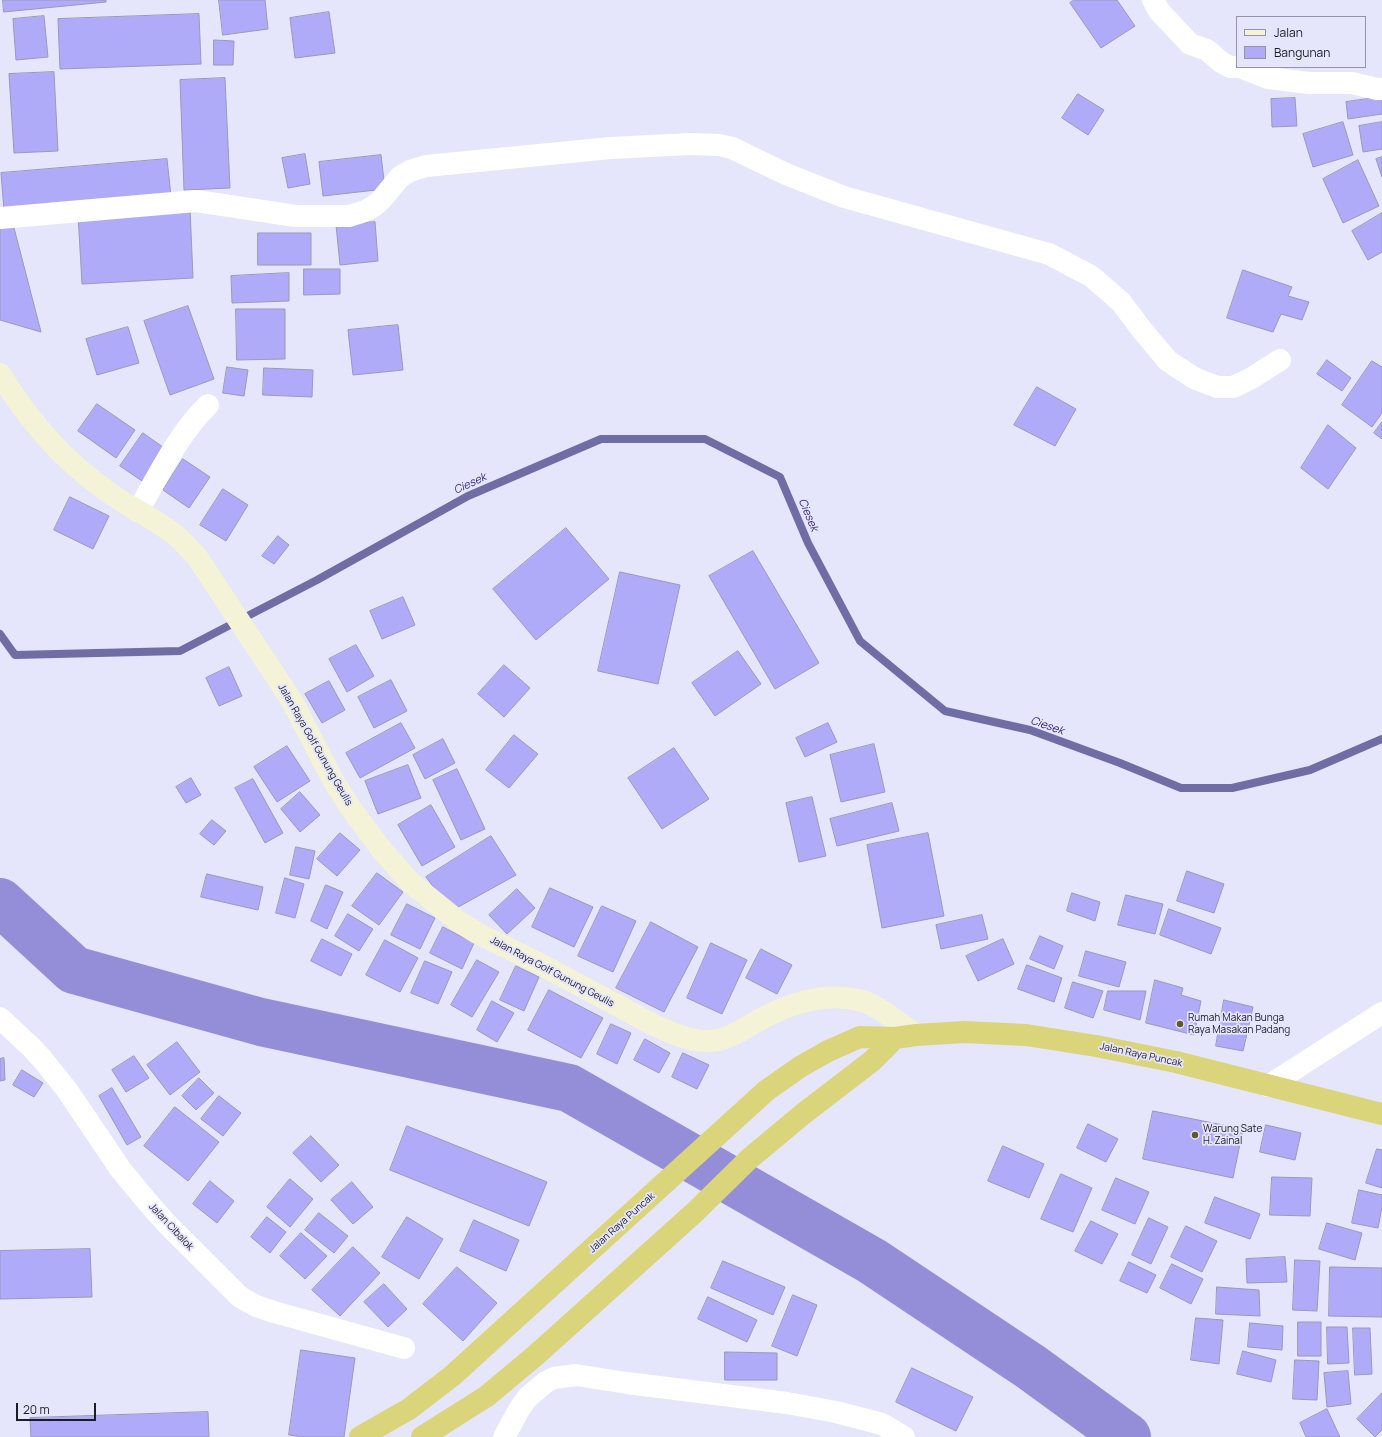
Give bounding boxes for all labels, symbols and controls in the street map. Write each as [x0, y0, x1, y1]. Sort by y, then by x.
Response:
legend [1236, 16, 1366, 68]
text: Jalan [1274, 24, 1303, 41]
text: Bangunan [1274, 44, 1330, 61]
water label: Ciesek [452, 471, 488, 497]
water label: Ciesek [795, 497, 821, 533]
street label: Jalan Raya Golf Gunung Geulis [275, 682, 355, 808]
water label: Ciesek [1029, 714, 1065, 738]
street label: Jalan Raya Golf Gunung Geulis [488, 934, 616, 1010]
place label: Rumah Makan Bunga Raya Masakan Padang [1188, 1012, 1290, 1036]
marker: Rumah Makan Bunga Raya Masakan Padang [1175, 1019, 1185, 1029]
street label: Jalan Raya Puncak [1099, 1040, 1183, 1070]
place label: Warung Sate H. Zainal [1203, 1123, 1262, 1146]
marker: Warung Sate H. Zainal [1190, 1130, 1200, 1140]
street label: Jalan Raya Puncak [587, 1190, 657, 1256]
street label: Jalan Cibalok [146, 1201, 196, 1253]
scale bar [18, 1395, 98, 1421]
text: 20 m [23, 1401, 50, 1418]

